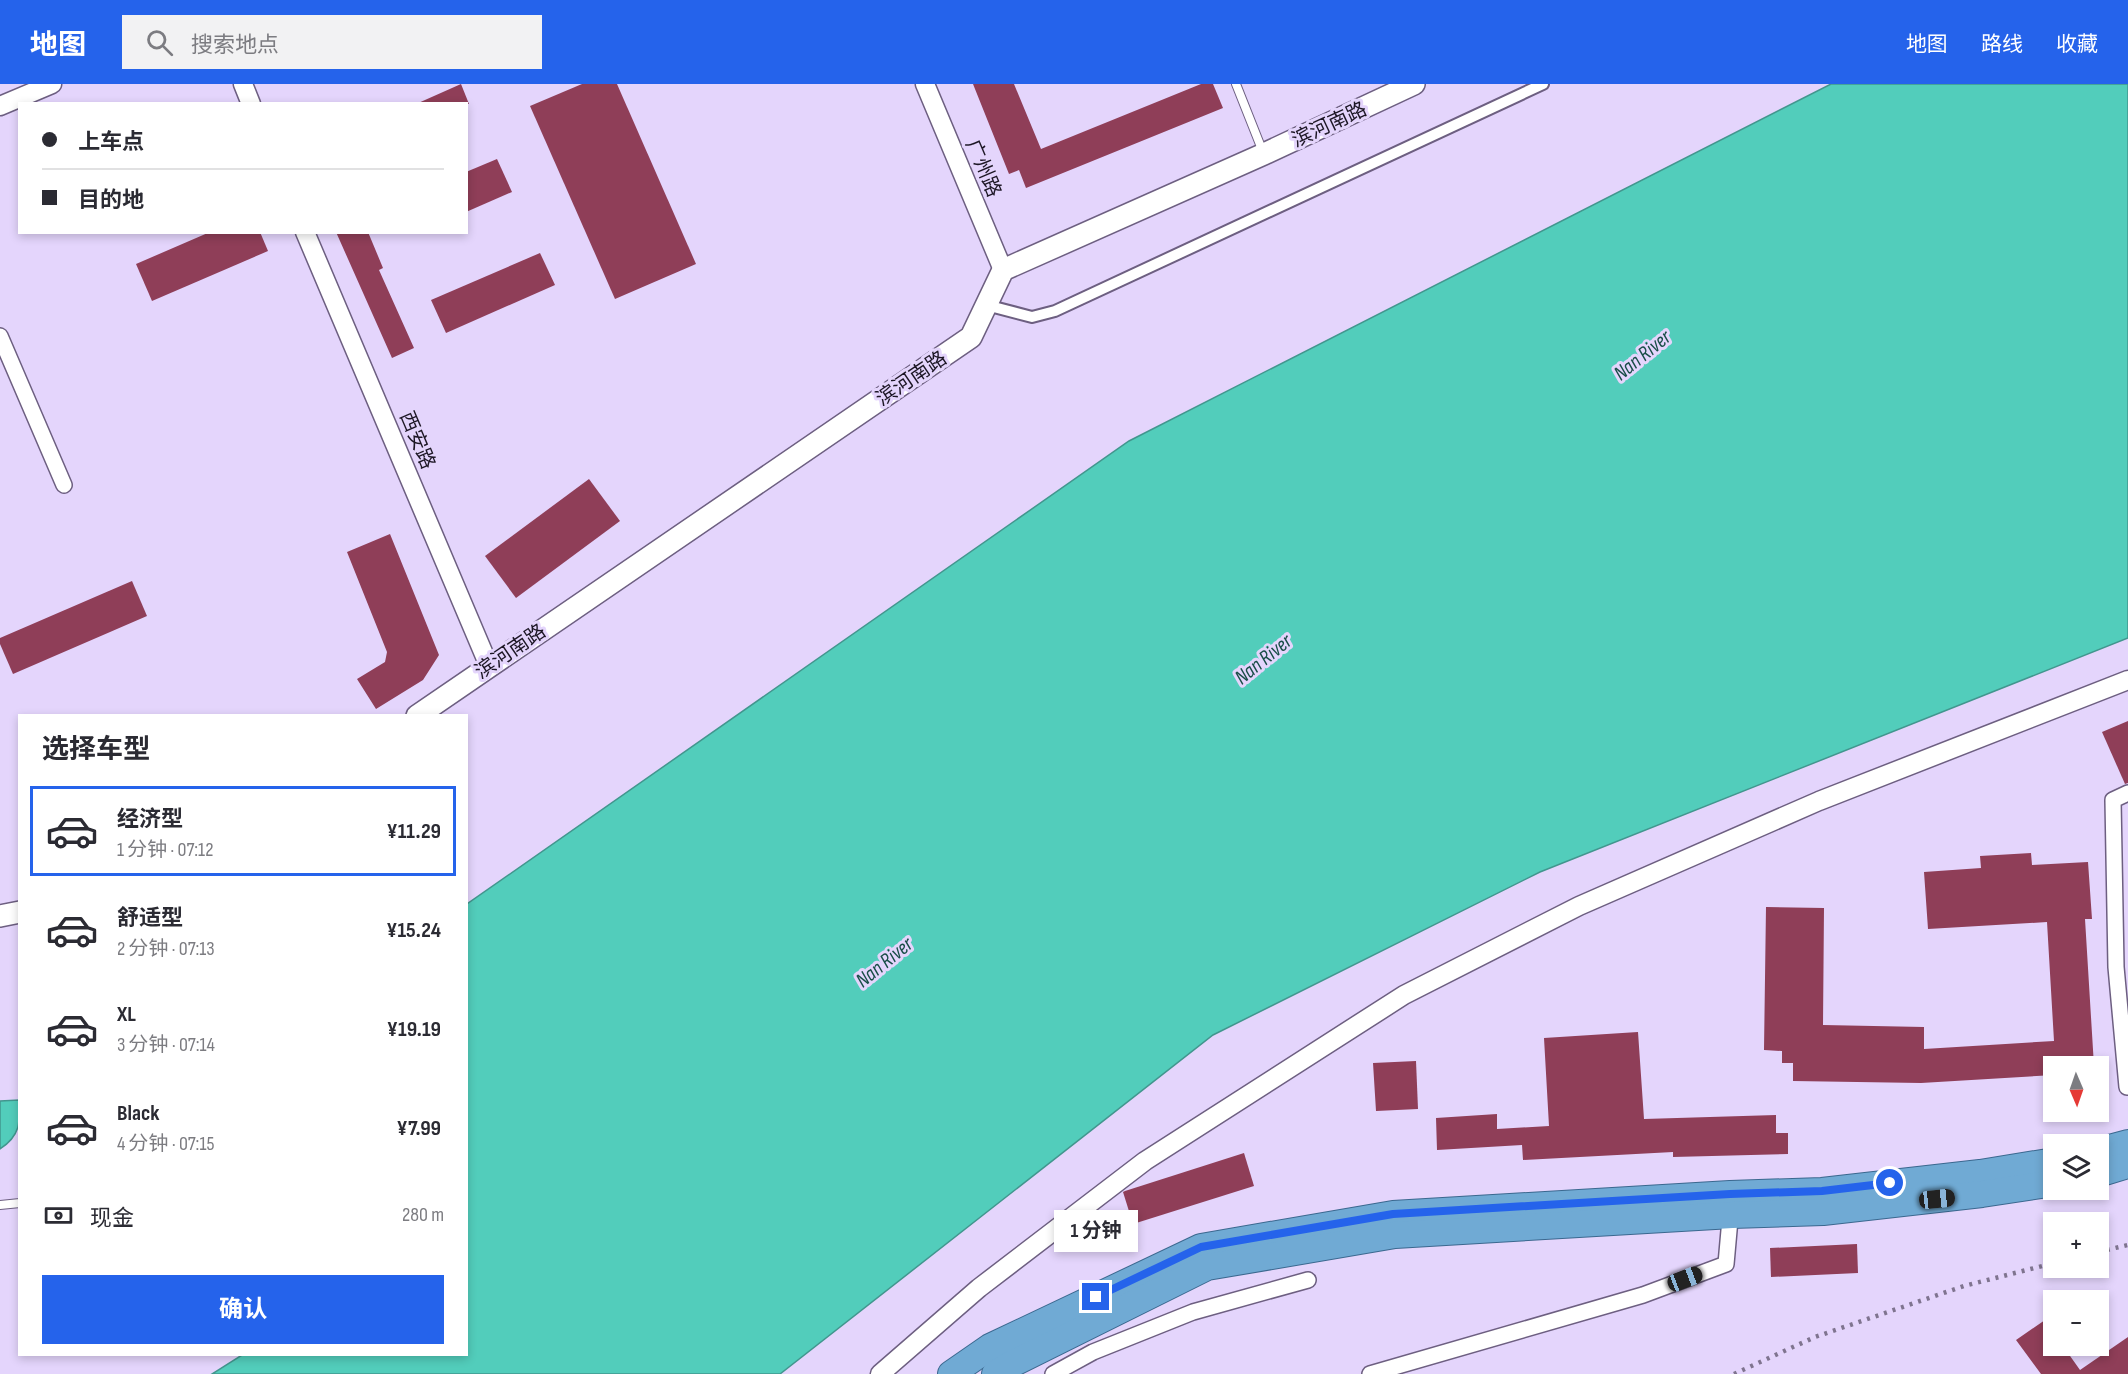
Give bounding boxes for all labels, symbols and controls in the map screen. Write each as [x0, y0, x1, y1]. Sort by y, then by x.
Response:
search box [122, 15, 542, 69]
icon: search [143, 26, 176, 59]
text: 地图 [30, 29, 86, 62]
text: 搜索地点 [191, 32, 279, 59]
text: 地图 [1906, 32, 1948, 57]
text: 路线 [1981, 32, 2023, 57]
text: 收藏 [2056, 32, 2098, 57]
street label: 滨河南路 [1288, 97, 1371, 153]
text: 上车点 [78, 129, 144, 156]
street label: 广州路 [960, 136, 1006, 201]
text: 目的地 [78, 187, 144, 214]
water label: Nan River [1609, 324, 1677, 386]
street label: 滨河南路 [872, 347, 951, 411]
street label: 西安路 [394, 408, 440, 473]
street label: 滨河南路 [471, 620, 550, 684]
water label: Nan River [1230, 628, 1298, 690]
text: 选择车型 [42, 734, 150, 766]
icon: car [45, 804, 99, 858]
text: 经济型 [117, 806, 183, 833]
text: ¥11.29 [386, 818, 441, 845]
text: 1 分钟 · 07:12 [117, 838, 214, 862]
icon: car [45, 903, 99, 957]
text: 舒适型 [117, 905, 183, 932]
text: ¥15.24 [386, 917, 441, 944]
water label: Nan River [851, 931, 919, 993]
text: 2 分钟 · 07:13 [117, 937, 215, 961]
text: XL [117, 1001, 136, 1028]
icon: car [45, 1002, 99, 1056]
text: ¥19.19 [387, 1016, 441, 1043]
text: 3 分钟 · 07:14 [117, 1033, 215, 1057]
north arrow [2043, 1056, 2109, 1122]
map controls [2043, 1056, 2109, 1356]
text: Black [117, 1100, 159, 1127]
icon: car [45, 1101, 99, 1155]
text: ¥7.99 [396, 1115, 441, 1142]
text: 4 分钟 · 07:15 [117, 1132, 214, 1156]
button: layers [2043, 1134, 2109, 1200]
route start [1876, 1169, 1903, 1196]
car [1918, 1188, 1956, 1210]
icon: cash [42, 1199, 75, 1232]
text: 280 m [402, 1203, 444, 1227]
text: 现金 [90, 1205, 134, 1232]
callout: 1 分钟 [1054, 1210, 1138, 1252]
button: + [2043, 1212, 2109, 1278]
text: 1 分钟 [1071, 1219, 1121, 1243]
car [1665, 1264, 1705, 1294]
button: 确认 [42, 1275, 444, 1344]
route end [1082, 1283, 1109, 1310]
button: − [2043, 1290, 2109, 1356]

